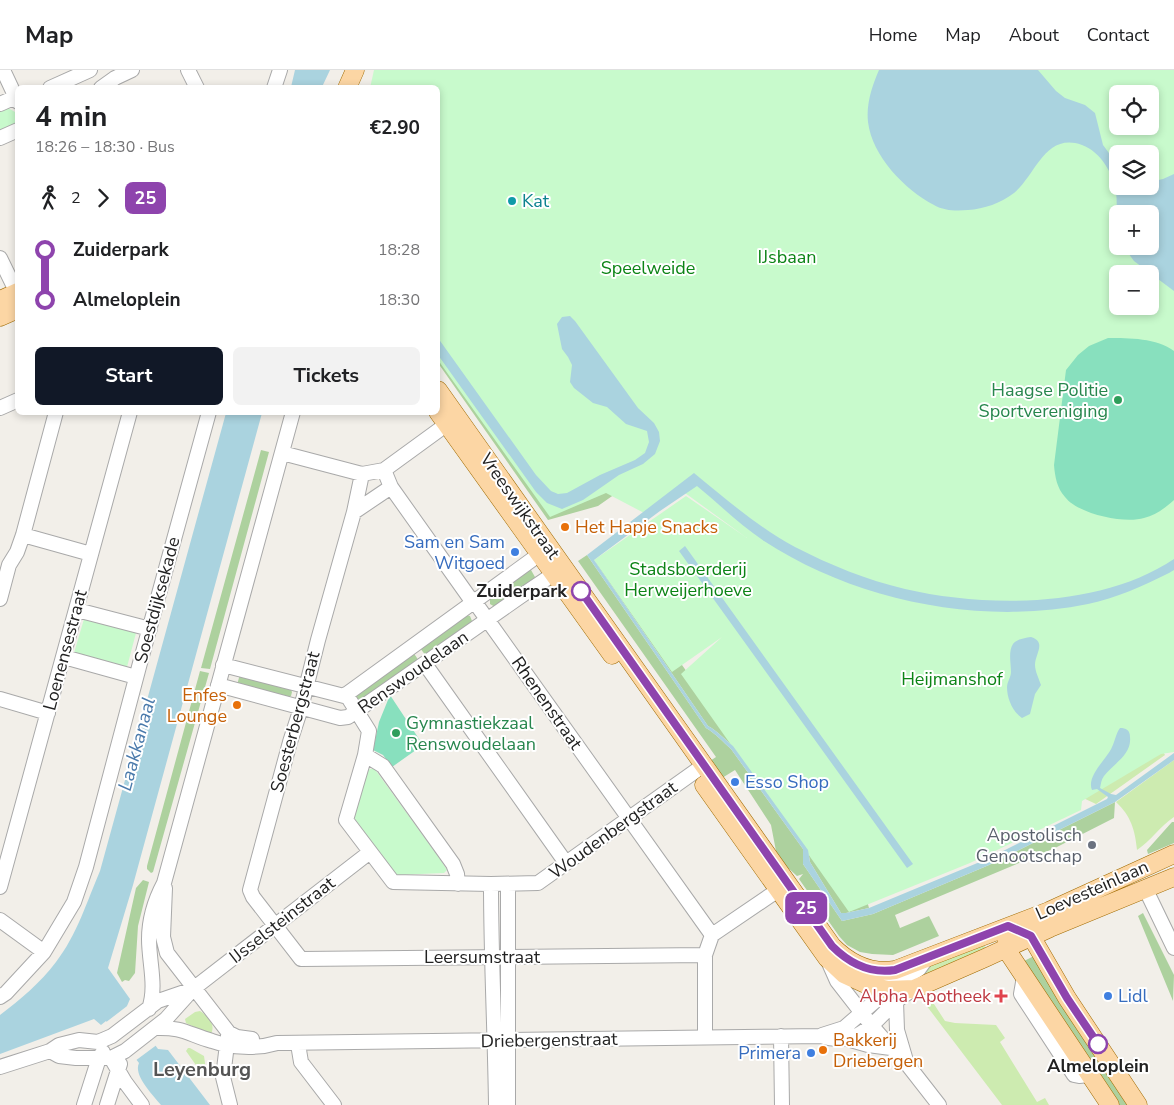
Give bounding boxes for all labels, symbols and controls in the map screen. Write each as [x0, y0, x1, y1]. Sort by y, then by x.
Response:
text: Map [25, 19, 73, 51]
text: Home [869, 23, 917, 47]
text: Map [945, 23, 981, 47]
text: About [1009, 23, 1059, 47]
text: Contact [1087, 23, 1149, 47]
map controls [1109, 85, 1159, 315]
button: locate [1109, 85, 1159, 135]
text: 4 min [35, 98, 107, 136]
text: €2.90 [370, 115, 420, 141]
text: 18:26 – 18:30 · Bus [35, 136, 175, 158]
button: layers [1109, 145, 1159, 195]
icon: walk [35, 184, 63, 212]
icon: forward [89, 184, 117, 212]
text: 25 [135, 186, 156, 210]
text: 2 [71, 187, 81, 209]
place label: Kat [522, 189, 550, 213]
marker: Kat [506, 195, 518, 207]
button: + [1109, 205, 1159, 255]
text: Zuiderpark [73, 237, 169, 263]
text: 18:28 [378, 239, 420, 261]
park label: IJsbaan [758, 245, 816, 269]
park label: Speelweide [601, 256, 695, 280]
button: − [1109, 265, 1159, 315]
text: Almeloplein [73, 287, 181, 313]
text: 18:30 [378, 289, 420, 311]
button: Start [35, 347, 223, 405]
button: Tickets [233, 347, 420, 405]
place label: Haagse Politie Sportvereniging [979, 378, 1108, 423]
marker: Haagse Politie Sportvereniging [1112, 394, 1124, 406]
street label: Vreeswijkstraat [474, 447, 566, 564]
place label: Het Hapje Snacks [575, 515, 718, 539]
marker: Het Hapje Snacks [559, 521, 571, 533]
place label: Sam en Sam Witgoed [404, 530, 505, 575]
street label: Soestdijksekade [129, 534, 185, 666]
marker: Sam en Sam Witgoed [509, 546, 521, 558]
park label: Stadsboerderij Herweijerhoeve [624, 557, 752, 602]
place label: Zuiderpark [476, 579, 567, 603]
marker: Zuiderpark [571, 581, 591, 601]
street label: Loenensestraat [37, 586, 93, 713]
street label: Renswoudelaan [353, 625, 473, 719]
street label: Soesterbergstraat [265, 648, 326, 795]
street label: Rhenenstraat [506, 652, 588, 755]
park label: Heijmanshof [901, 667, 1004, 691]
place label: Enfes Lounge [167, 683, 227, 728]
water label: Laakkanaal [112, 694, 162, 794]
marker: Enfes Lounge [231, 699, 243, 711]
place label: Gymnastiekzaal Renswoudelaan [406, 711, 536, 756]
marker: Gymnastiekzaal Renswoudelaan [390, 727, 402, 739]
place label: Esso Shop [745, 770, 829, 794]
street label: Woudenbergstraat [544, 775, 682, 885]
marker: Esso Shop [729, 776, 741, 788]
place label: Apostolisch Genootschap [976, 823, 1082, 868]
marker: Apostolisch Genootschap [1086, 839, 1098, 851]
street label: Loevesteinlaan [1032, 854, 1152, 926]
street label: IJsselsteinstraat [224, 871, 340, 969]
line badge: 25 [784, 892, 828, 924]
text: 25 [795, 896, 817, 920]
street label: Leersumstraat [424, 945, 541, 969]
place label: Alpha Apotheek [859, 984, 992, 1008]
place label: Lidl [1118, 984, 1148, 1008]
marker: Alpha Apotheek [995, 990, 1007, 1002]
marker: Lidl [1102, 990, 1114, 1002]
street label: Driebergenstraat [480, 1027, 618, 1053]
place label: Bakkerij Driebergen [833, 1028, 923, 1073]
marker: Almeloplein [1088, 1034, 1108, 1054]
place label: Primera [738, 1041, 801, 1065]
marker: Bakkerij Driebergen [817, 1044, 829, 1056]
marker: Primera [805, 1047, 817, 1059]
place label: Almeloplein [1047, 1054, 1149, 1078]
district label: Leyenburg [153, 1056, 251, 1083]

